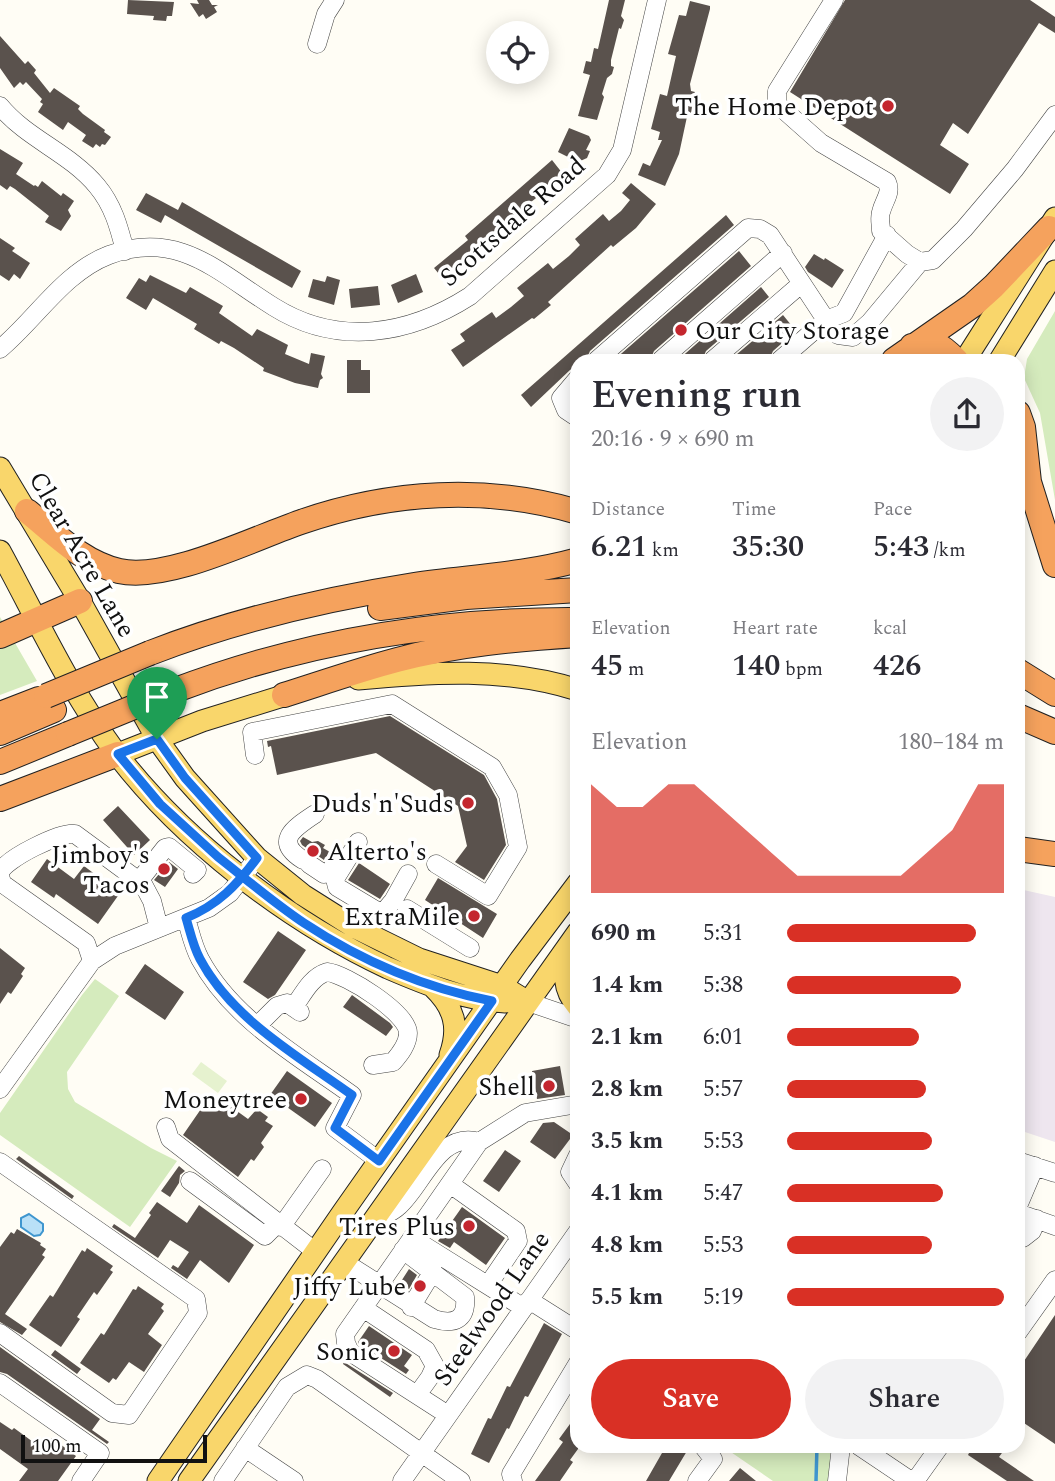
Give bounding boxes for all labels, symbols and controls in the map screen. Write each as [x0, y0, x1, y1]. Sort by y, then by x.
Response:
map controls [486, 21, 549, 84]
button: locate [486, 21, 549, 84]
place label: The Home Depot [675, 87, 874, 127]
marker: The Home Depot [880, 98, 896, 114]
street label: Scottsdale Road [431, 147, 595, 297]
place label: Our City Storage [695, 311, 890, 351]
marker: Our City Storage [673, 322, 689, 338]
text: Evening run [591, 367, 802, 425]
button: share [930, 377, 1004, 451]
text: 20:16 · 9 × 690 m [591, 422, 755, 457]
street label: Clear Acre Lane [18, 464, 146, 645]
text: Distance [591, 495, 665, 524]
text: Time [732, 495, 776, 524]
text: Pace [873, 495, 912, 524]
text: 6.21 [591, 524, 647, 570]
text: 35:30 [732, 524, 804, 570]
text: 5:43 [873, 524, 929, 570]
text: km [647, 536, 679, 565]
text: /km [929, 536, 966, 565]
text: Elevation [591, 614, 671, 643]
text: Heart rate [732, 614, 818, 643]
text: kcal [873, 614, 907, 643]
text: 45 [591, 643, 623, 689]
text: 140 [732, 643, 780, 689]
text: 426 [873, 643, 921, 689]
text: m [623, 655, 644, 684]
text: bpm [780, 655, 823, 684]
pin [127, 667, 187, 739]
icon: arrive [138, 678, 176, 716]
text: Elevation [591, 725, 687, 760]
text: 180–184 m [898, 725, 1004, 760]
place label: Duds'n'Suds [311, 784, 454, 824]
marker: Duds'n'Suds [460, 795, 476, 811]
place label: Alterto's [327, 832, 427, 872]
place label: Jimboy's Tacos [51, 835, 150, 905]
marker: Alterto's [305, 843, 321, 859]
marker: Jimboy's Tacos [156, 861, 172, 877]
place label: ExtraMile [344, 897, 460, 937]
marker: ExtraMile [466, 908, 482, 924]
text: 690 m [591, 916, 656, 951]
text: 5:31 [703, 916, 743, 951]
text: 1.4 km [591, 968, 663, 1003]
text: 5:38 [703, 968, 743, 1003]
text: 2.1 km [591, 1020, 663, 1055]
text: 6:01 [703, 1020, 743, 1055]
place label: Shell [478, 1067, 535, 1107]
text: 2.8 km [591, 1072, 663, 1107]
text: 5:57 [703, 1072, 743, 1107]
marker: Shell [541, 1078, 557, 1094]
place label: Moneytree [163, 1080, 287, 1120]
marker: Moneytree [293, 1091, 309, 1107]
text: 3.5 km [591, 1124, 663, 1159]
text: 5:53 [703, 1124, 743, 1159]
text: 4.1 km [591, 1176, 663, 1211]
text: 5:47 [703, 1176, 743, 1211]
place label: Tires Plus [339, 1207, 455, 1247]
marker: Tires Plus [461, 1218, 477, 1234]
street label: Steelwood Lane [423, 1223, 560, 1395]
text: 4.8 km [591, 1228, 663, 1263]
text: 5:53 [703, 1228, 743, 1263]
place label: Jiffy Lube [293, 1267, 406, 1307]
marker: Jiffy Lube [412, 1278, 428, 1294]
text: 5.5 km [591, 1280, 663, 1315]
text: 5:19 [703, 1280, 743, 1315]
place label: Sonic [316, 1332, 380, 1372]
marker: Sonic [386, 1343, 402, 1359]
button: Save [591, 1359, 791, 1439]
button: Share [805, 1359, 1004, 1439]
scale bar [21, 1432, 206, 1464]
text: 100 m [32, 1432, 82, 1461]

